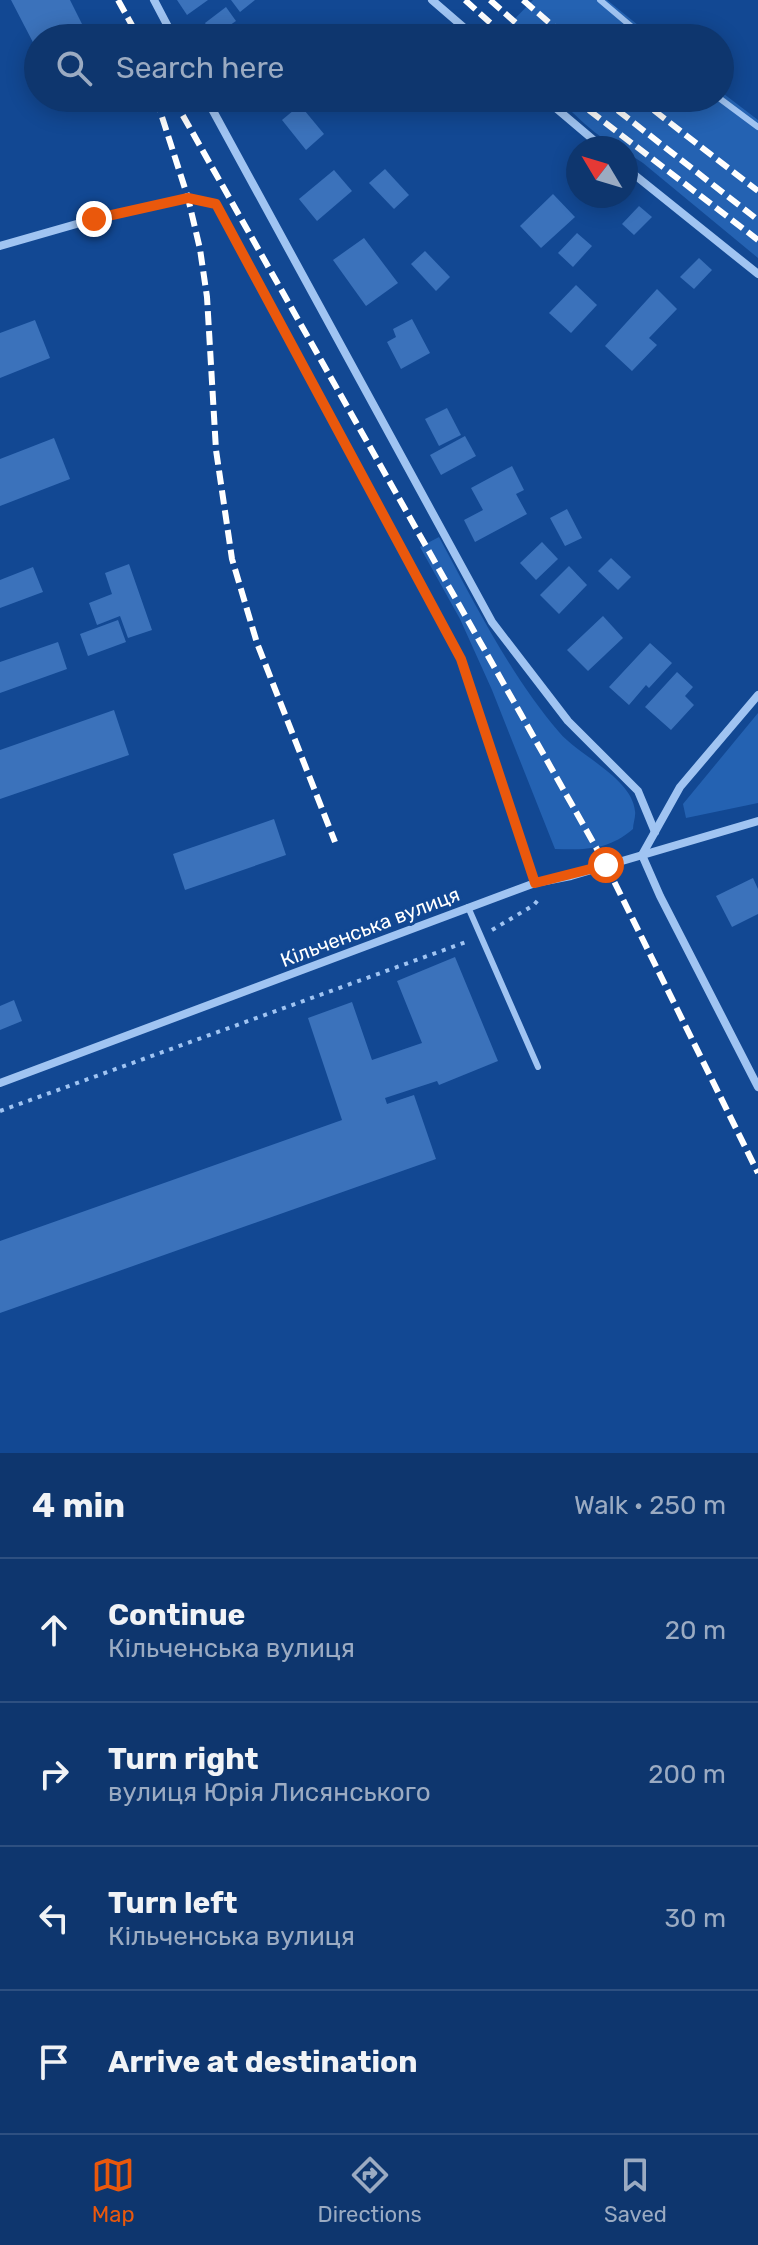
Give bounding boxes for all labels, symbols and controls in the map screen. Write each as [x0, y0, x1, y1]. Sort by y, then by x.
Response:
search box [24, 24, 734, 112]
icon: search [52, 46, 96, 90]
text: Search here [116, 50, 284, 86]
north arrow [566, 136, 638, 208]
route end [76, 201, 112, 237]
route start [588, 847, 624, 883]
street label: Кільченська вулиця [277, 882, 463, 972]
text: 4 min [32, 1485, 125, 1526]
text: Walk · 250 m [574, 1490, 726, 1521]
text: Continue [108, 1597, 245, 1633]
icon: ahead [32, 1608, 76, 1652]
text: 20 m [665, 1615, 726, 1646]
text: Кільченська вулиця [108, 1633, 355, 1664]
text: Turn right [108, 1741, 259, 1777]
icon: right [32, 1752, 76, 1796]
text: 200 m [648, 1759, 726, 1790]
text: вулиця Юрія Лисянського [108, 1777, 431, 1808]
text: Turn left [108, 1885, 238, 1921]
icon: left [32, 1896, 76, 1940]
text: 30 m [664, 1903, 726, 1934]
text: Кільченська вулиця [108, 1921, 355, 1952]
icon: arrive [32, 2040, 76, 2084]
text: Arrive at destination [108, 2044, 418, 2080]
tab: Map [91, 2153, 135, 2228]
tab: Directions [317, 2153, 422, 2228]
tab: Saved [604, 2153, 667, 2228]

